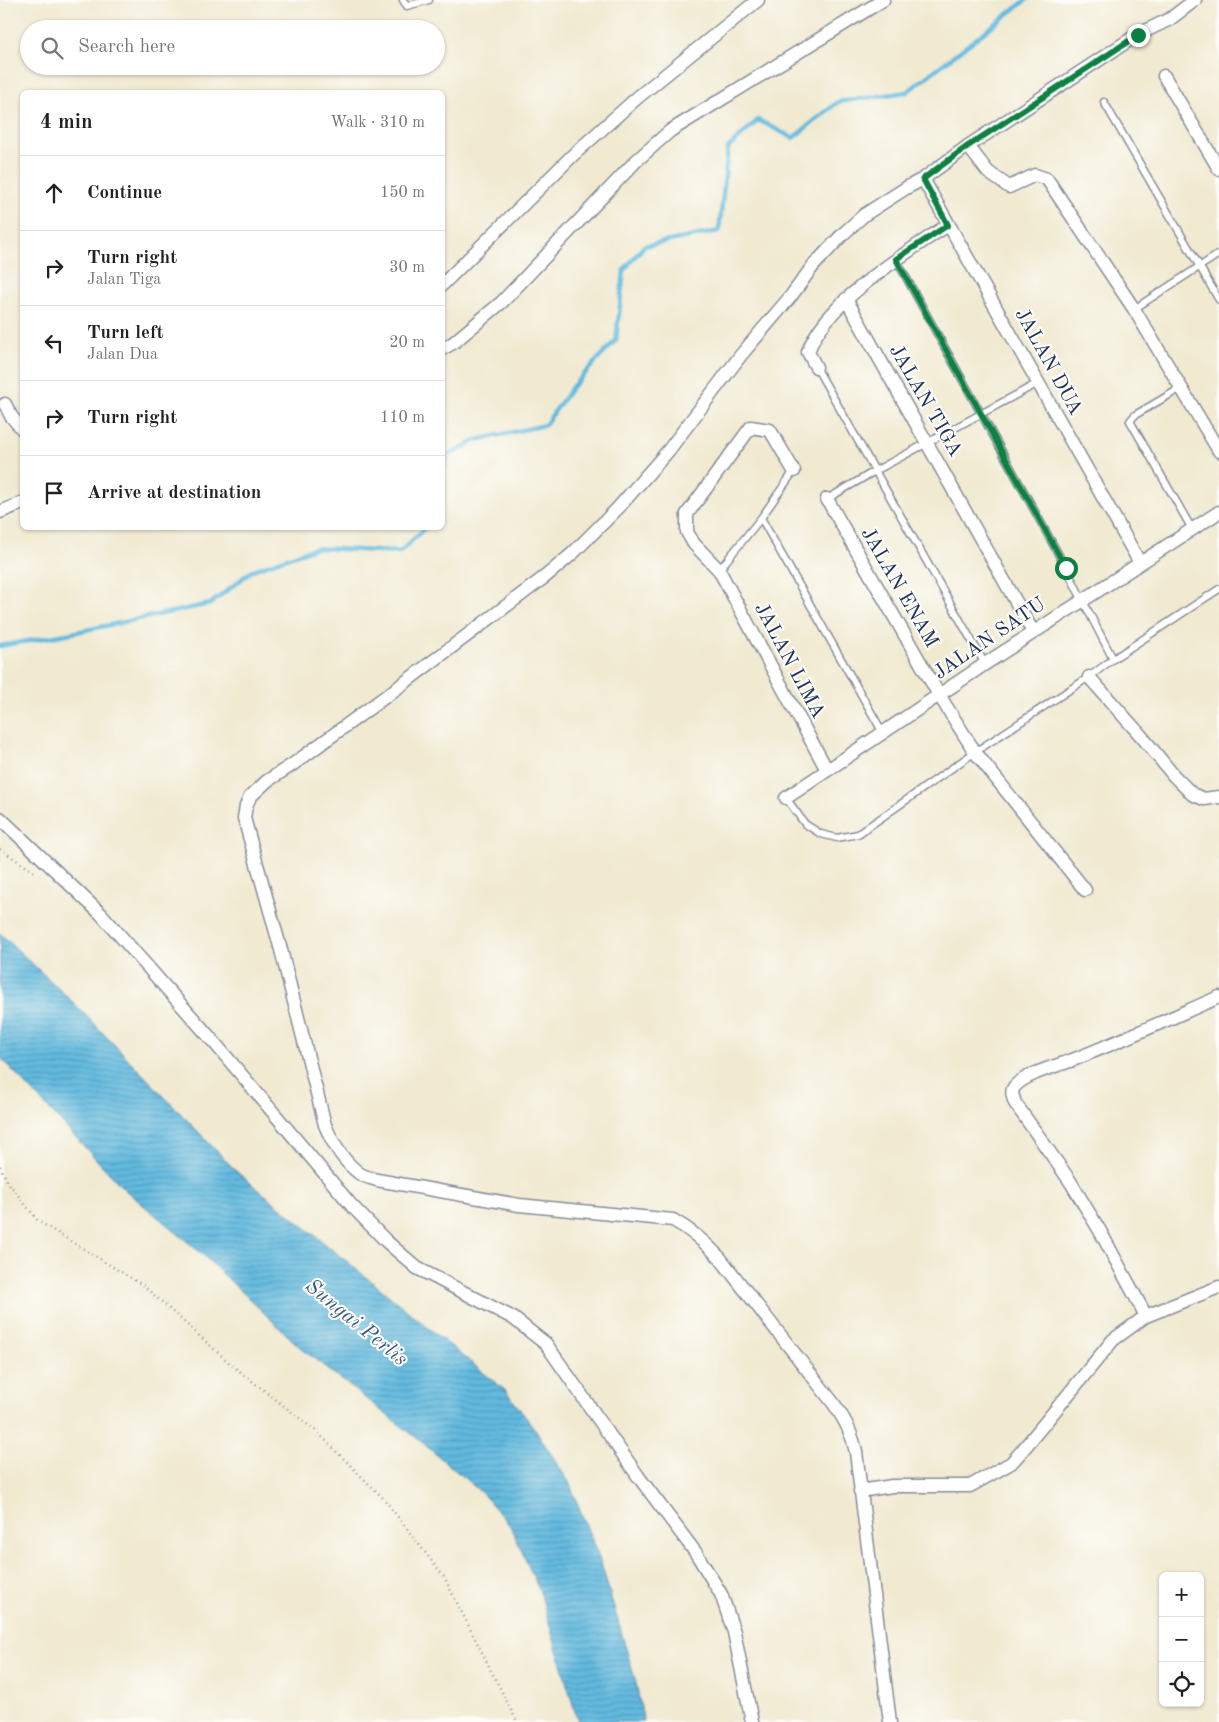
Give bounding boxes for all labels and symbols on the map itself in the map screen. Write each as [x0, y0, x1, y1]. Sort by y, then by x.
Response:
route end [1127, 24, 1150, 47]
street label: JALAN DUA [1011, 305, 1085, 419]
street label: JALAN TIGA [885, 342, 965, 460]
street label: JALAN ENAM [857, 525, 941, 651]
route start [1055, 557, 1078, 580]
street label: JALAN SATU [931, 594, 1050, 684]
street label: JALAN LIMA [750, 600, 828, 722]
water label: Sungai Perlis [301, 1276, 411, 1370]

